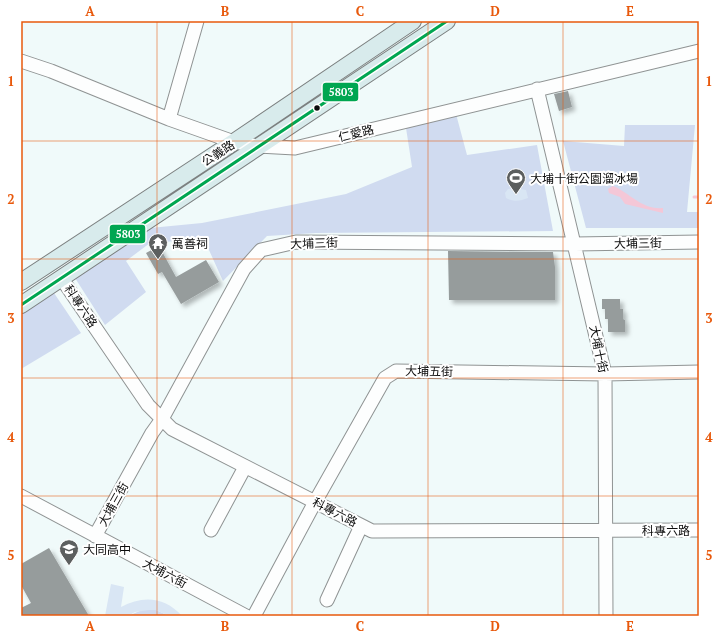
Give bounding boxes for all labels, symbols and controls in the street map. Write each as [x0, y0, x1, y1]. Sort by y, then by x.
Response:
text: A [85, 2, 95, 20]
text: B [221, 2, 229, 20]
text: C [356, 2, 364, 20]
text: D [490, 2, 500, 20]
text: E [626, 2, 634, 20]
text: 1 [7, 72, 15, 90]
text: 1 [705, 72, 713, 90]
line badge: 5803 [322, 82, 359, 102]
text: 5803 [329, 85, 353, 99]
unlabelled marker [312, 103, 322, 113]
street label: 仁愛路 [337, 121, 375, 145]
street label: 公義路 [199, 137, 237, 169]
sports icon: 大埔十街公園溜冰場 [505, 167, 527, 195]
place label: 大埔十街公園溜冰場 [530, 171, 638, 186]
text: 2 [7, 190, 15, 208]
text: 2 [705, 190, 713, 208]
line badge: 5803 [109, 224, 146, 244]
text: 5803 [116, 227, 140, 241]
temple icon: 萬善祠 [147, 232, 169, 260]
street label: 大埔三街 [290, 235, 338, 251]
street label: 大埔三街 [614, 235, 662, 251]
place label: 萬善祠 [172, 236, 208, 251]
street label: 科專六路 [61, 282, 101, 330]
text: 3 [7, 309, 15, 327]
text: 3 [705, 309, 713, 327]
street label: 大埔十街 [587, 324, 611, 374]
street label: 大埔五街 [405, 363, 453, 379]
text: 4 [7, 428, 15, 446]
text: 4 [705, 428, 713, 446]
street label: 大埔三街 [95, 479, 131, 529]
street label: 科專六路 [310, 494, 360, 530]
street label: 科專六路 [642, 523, 690, 538]
school or university icon: 大同高中 [58, 538, 80, 566]
place label: 大同高中 [83, 542, 131, 557]
text: 5 [7, 546, 15, 564]
text: 5 [705, 546, 713, 564]
street label: 大埔六街 [140, 555, 190, 591]
text: A [85, 617, 95, 635]
text: B [221, 617, 229, 635]
text: C [356, 617, 364, 635]
text: D [490, 617, 500, 635]
text: E [626, 617, 634, 635]

